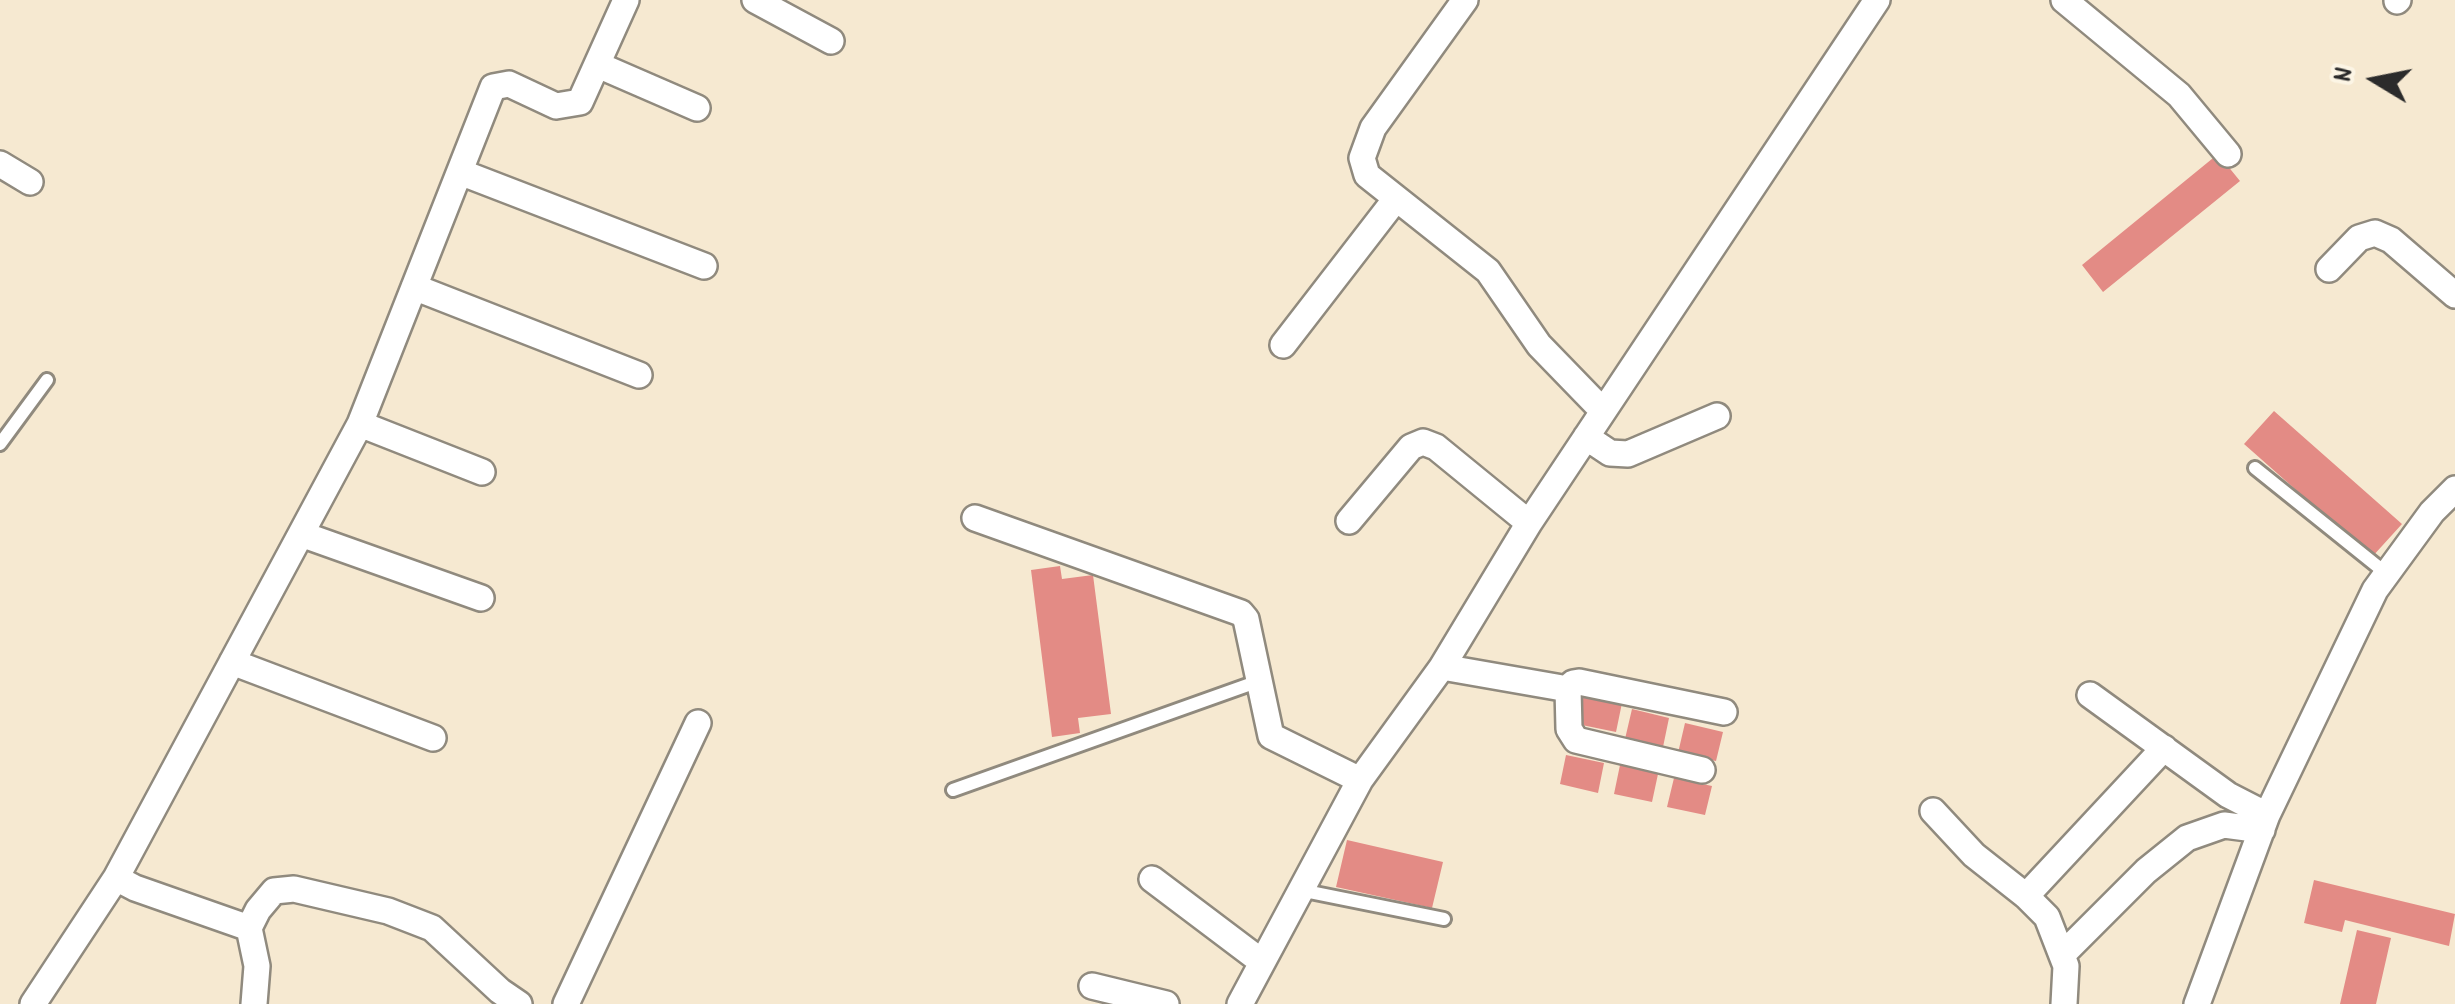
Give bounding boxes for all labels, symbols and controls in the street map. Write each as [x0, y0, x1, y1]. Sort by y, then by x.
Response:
north arrow [2325, 30, 2425, 130]
text: N [2325, 65, 2366, 85]

